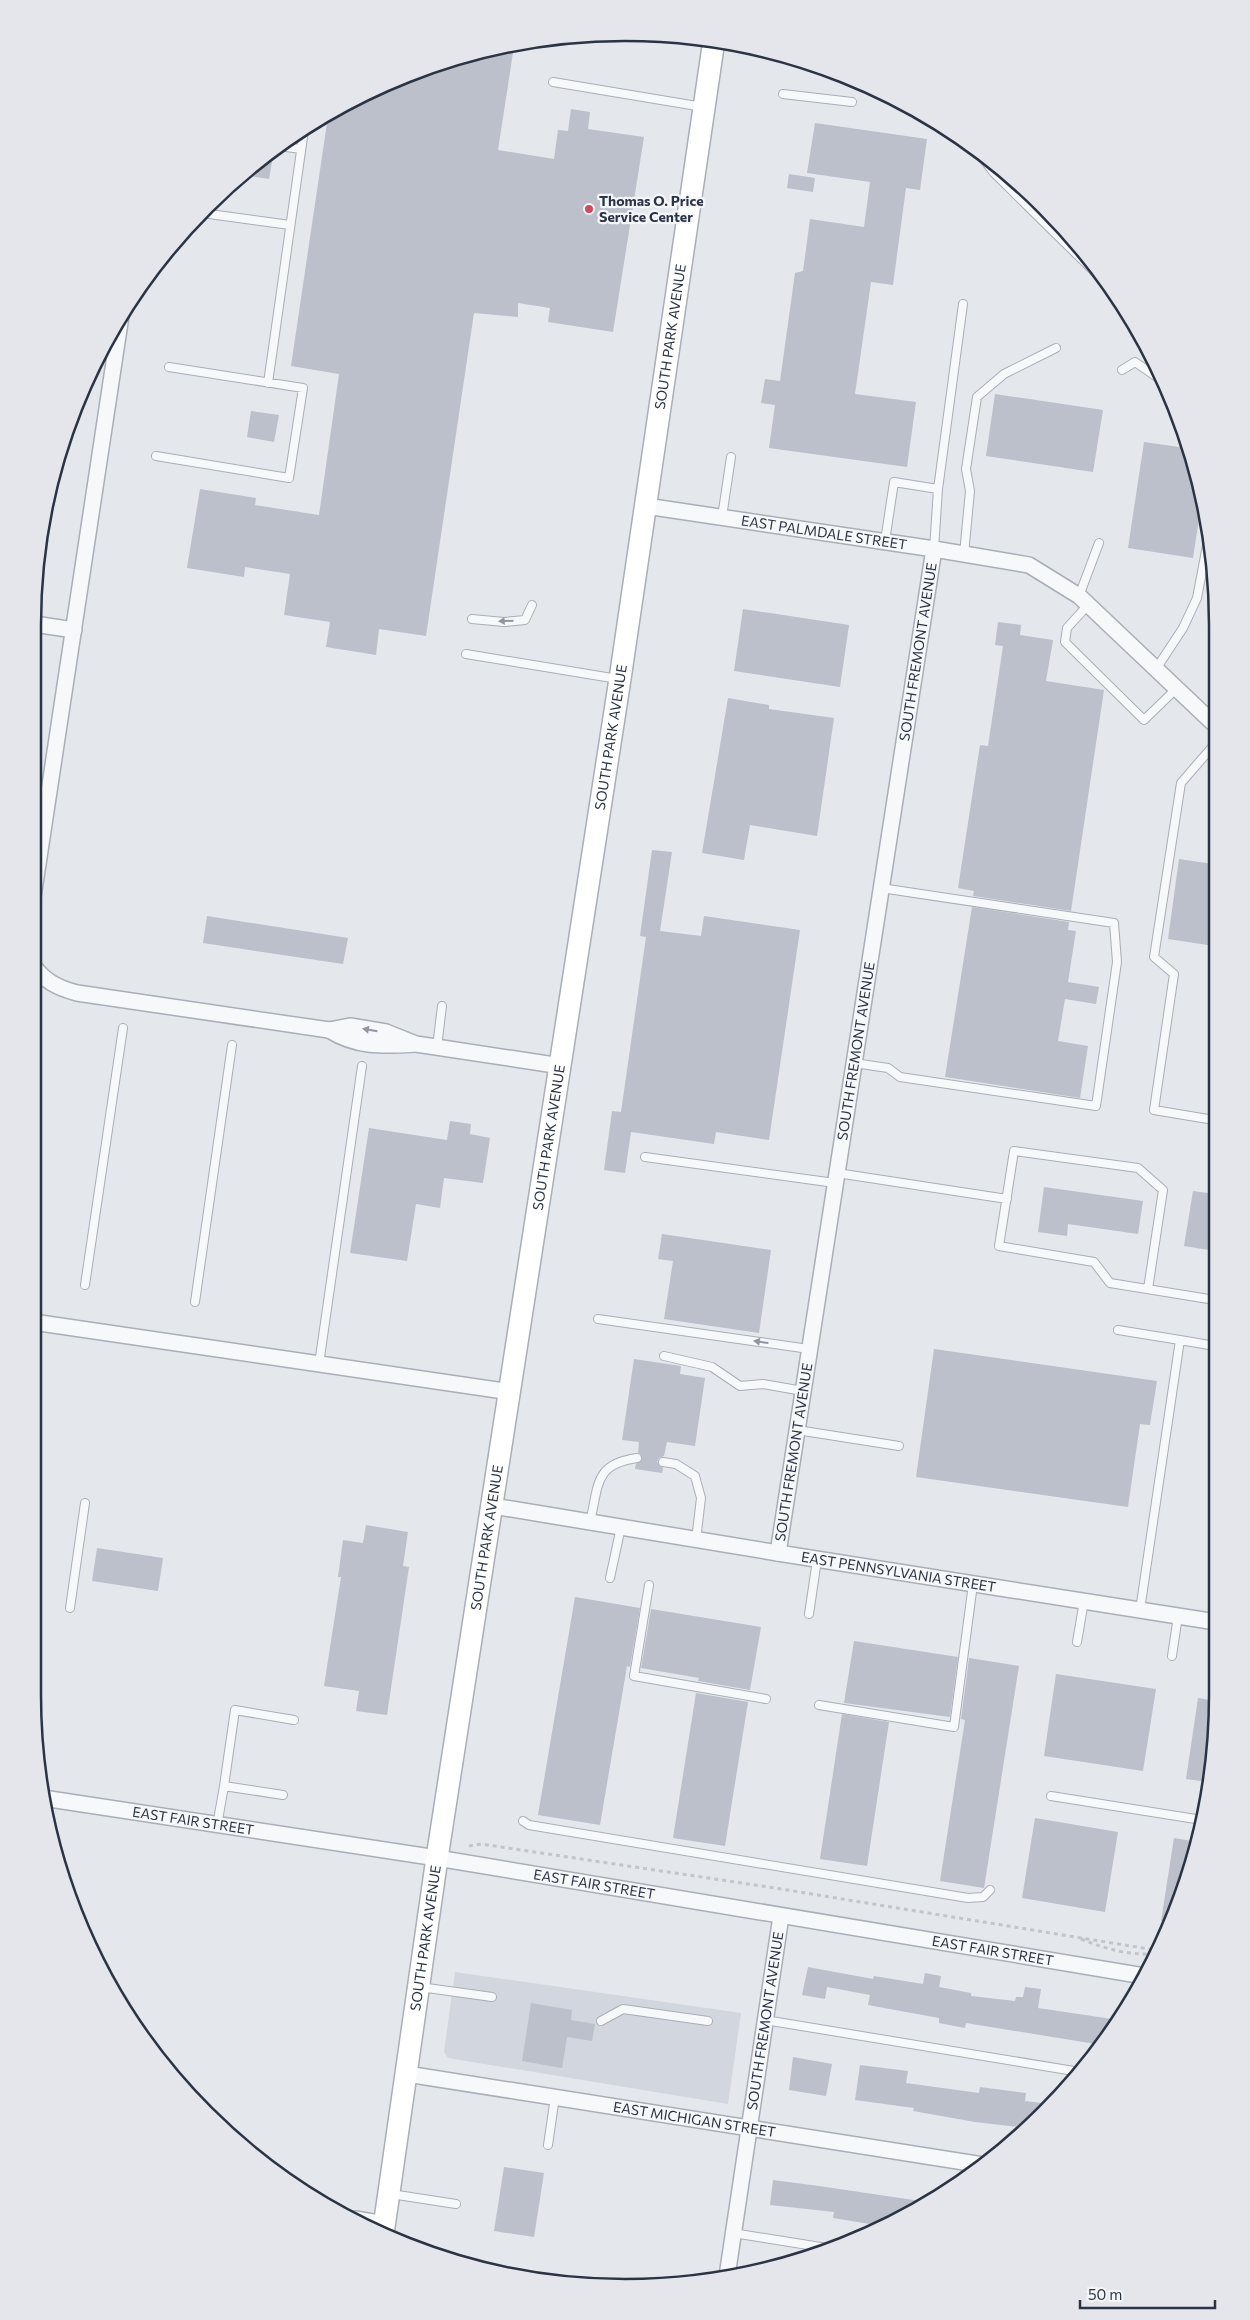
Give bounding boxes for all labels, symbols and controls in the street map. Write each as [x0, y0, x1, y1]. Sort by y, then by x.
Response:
place label: Thomas O. Price Service Center [599, 192, 704, 225]
marker: Thomas O. Price Service Center [583, 203, 595, 215]
street label: SOUTH PARK AVENUE [651, 263, 689, 411]
street label: EAST PALMDALE STREET [740, 511, 908, 553]
street label: SOUTH FREMONT AVENUE [895, 561, 940, 742]
one-way arrow [498, 618, 514, 626]
street label: SOUTH PARK AVENUE [591, 663, 630, 811]
street label: SOUTH FREMONT AVENUE [833, 961, 878, 1141]
one-way arrow [361, 1025, 377, 1033]
street label: SOUTH PARK AVENUE [529, 1063, 568, 1211]
one-way arrow [753, 1338, 769, 1346]
street label: SOUTH FREMONT AVENUE [771, 1362, 815, 1543]
street label: SOUTH PARK AVENUE [467, 1464, 506, 1612]
street label: EAST PENNSYLVANIA STREET [800, 1548, 997, 1595]
street label: EAST FAIR STREET [131, 1803, 255, 1838]
street label: SOUTH PARK AVENUE [406, 1864, 444, 2012]
street label: EAST FAIR STREET [532, 1865, 656, 1902]
street label: SOUTH FREMONT AVENUE [743, 1930, 787, 2111]
street label: EAST FAIR STREET [931, 1932, 1055, 1969]
street label: EAST MICHIGAN STREET [612, 2098, 777, 2140]
scale bar [1080, 2278, 1215, 2310]
text: 50 m [1088, 2285, 1122, 2303]

